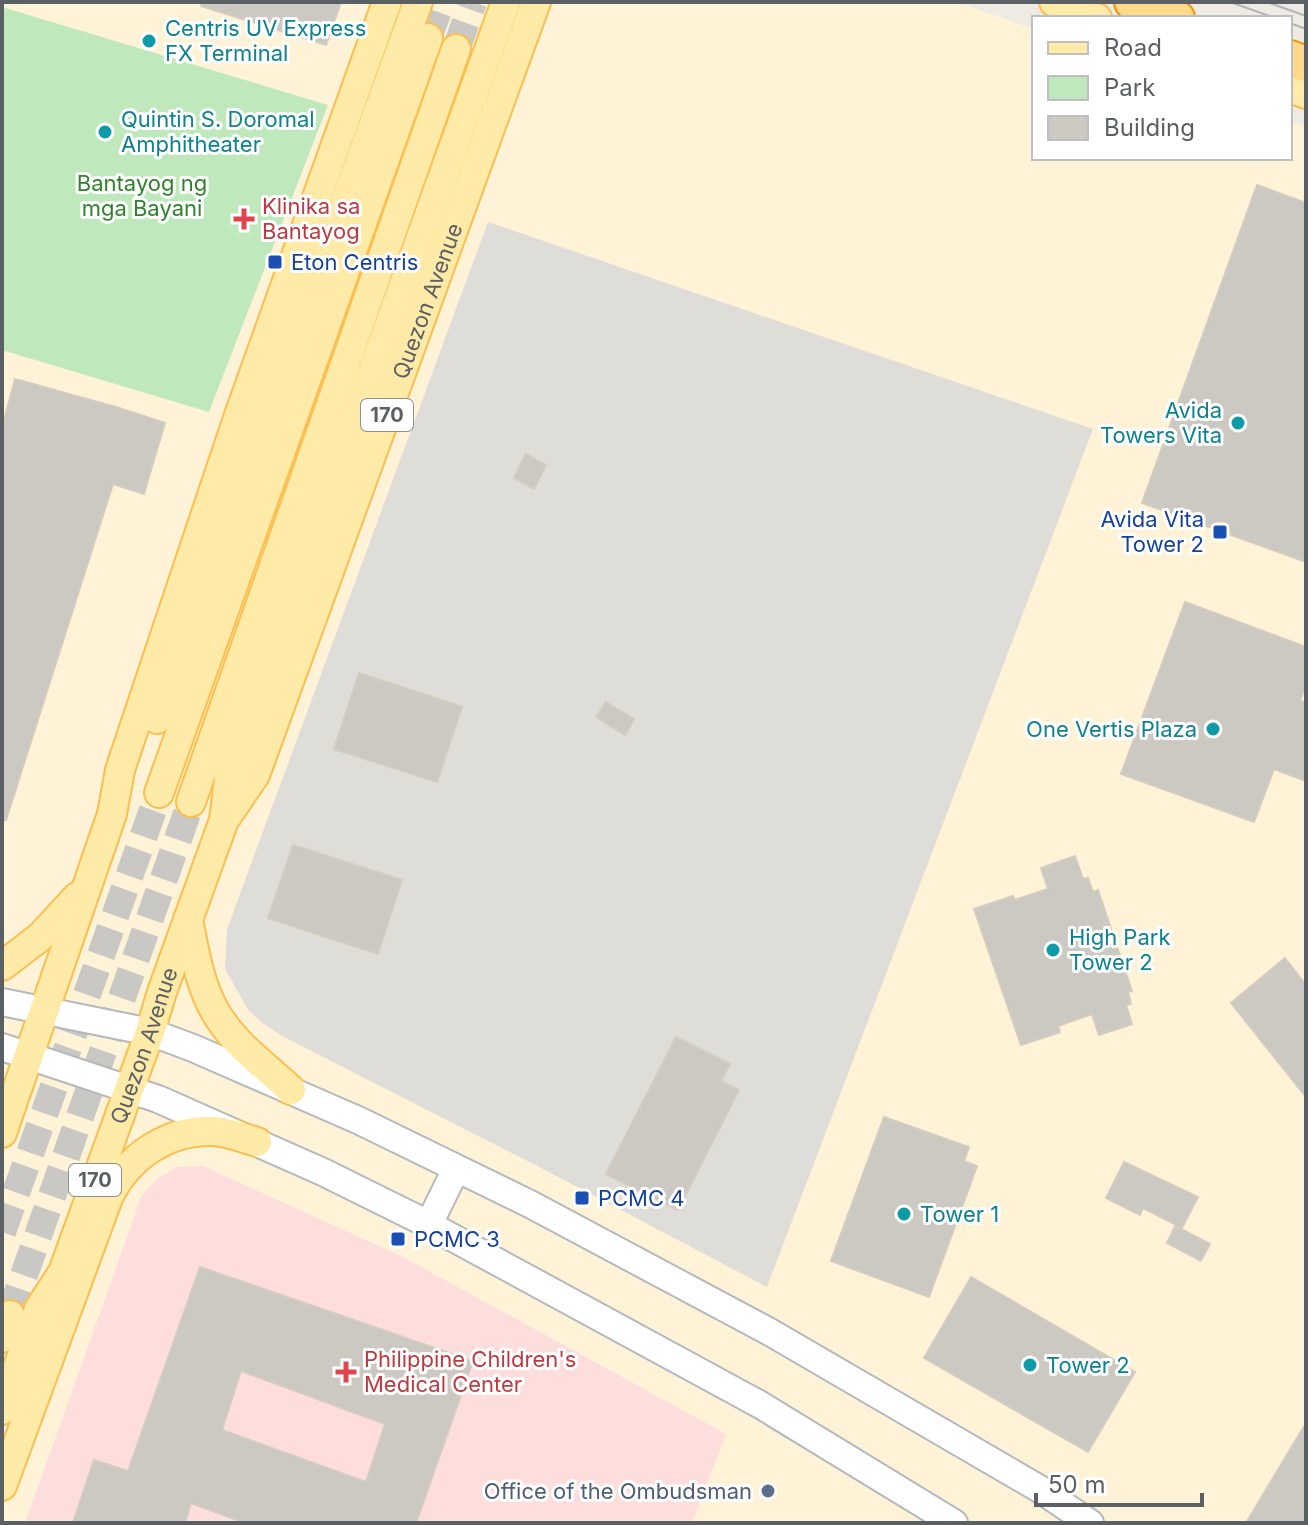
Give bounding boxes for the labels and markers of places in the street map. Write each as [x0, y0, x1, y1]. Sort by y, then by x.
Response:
place label: Centris UV Express FX Terminal [165, 15, 366, 66]
marker: Centris UV Express FX Terminal [140, 32, 158, 50]
place label: Quintin S. Doromal Amphitheater [121, 106, 315, 157]
marker: Quintin S. Doromal Amphitheater [96, 123, 114, 141]
place label: Klinika sa Bantayog [262, 193, 360, 244]
marker: Klinika sa Bantayog [233, 208, 255, 230]
place label: Eton Centris [291, 249, 418, 275]
marker: Eton Centris [266, 253, 284, 271]
place label: Avida Towers Vita [1100, 397, 1222, 448]
marker: Avida Towers Vita [1229, 414, 1247, 432]
place label: Avida Vita Tower 2 [1100, 506, 1204, 557]
marker: Avida Vita Tower 2 [1211, 523, 1229, 541]
place label: One Vertis Plaza [1026, 716, 1197, 742]
marker: One Vertis Plaza [1204, 720, 1222, 738]
place label: High Park Tower 2 [1069, 924, 1170, 975]
marker: High Park Tower 2 [1044, 941, 1062, 959]
place label: PCMC 4 [598, 1185, 684, 1211]
marker: PCMC 4 [573, 1189, 591, 1207]
place label: Tower 1 [920, 1201, 999, 1227]
marker: Tower 1 [895, 1205, 913, 1223]
place label: PCMC 3 [414, 1226, 500, 1252]
marker: PCMC 3 [389, 1230, 407, 1248]
place label: Philippine Children's Medical Center [364, 1346, 576, 1397]
place label: Tower 2 [1046, 1352, 1130, 1378]
marker: Tower 2 [1021, 1356, 1039, 1374]
marker: Philippine Children's Medical Center [335, 1361, 357, 1383]
place label: Office of the Ombudsman [484, 1478, 752, 1504]
marker: Office of the Ombudsman [759, 1482, 777, 1500]

